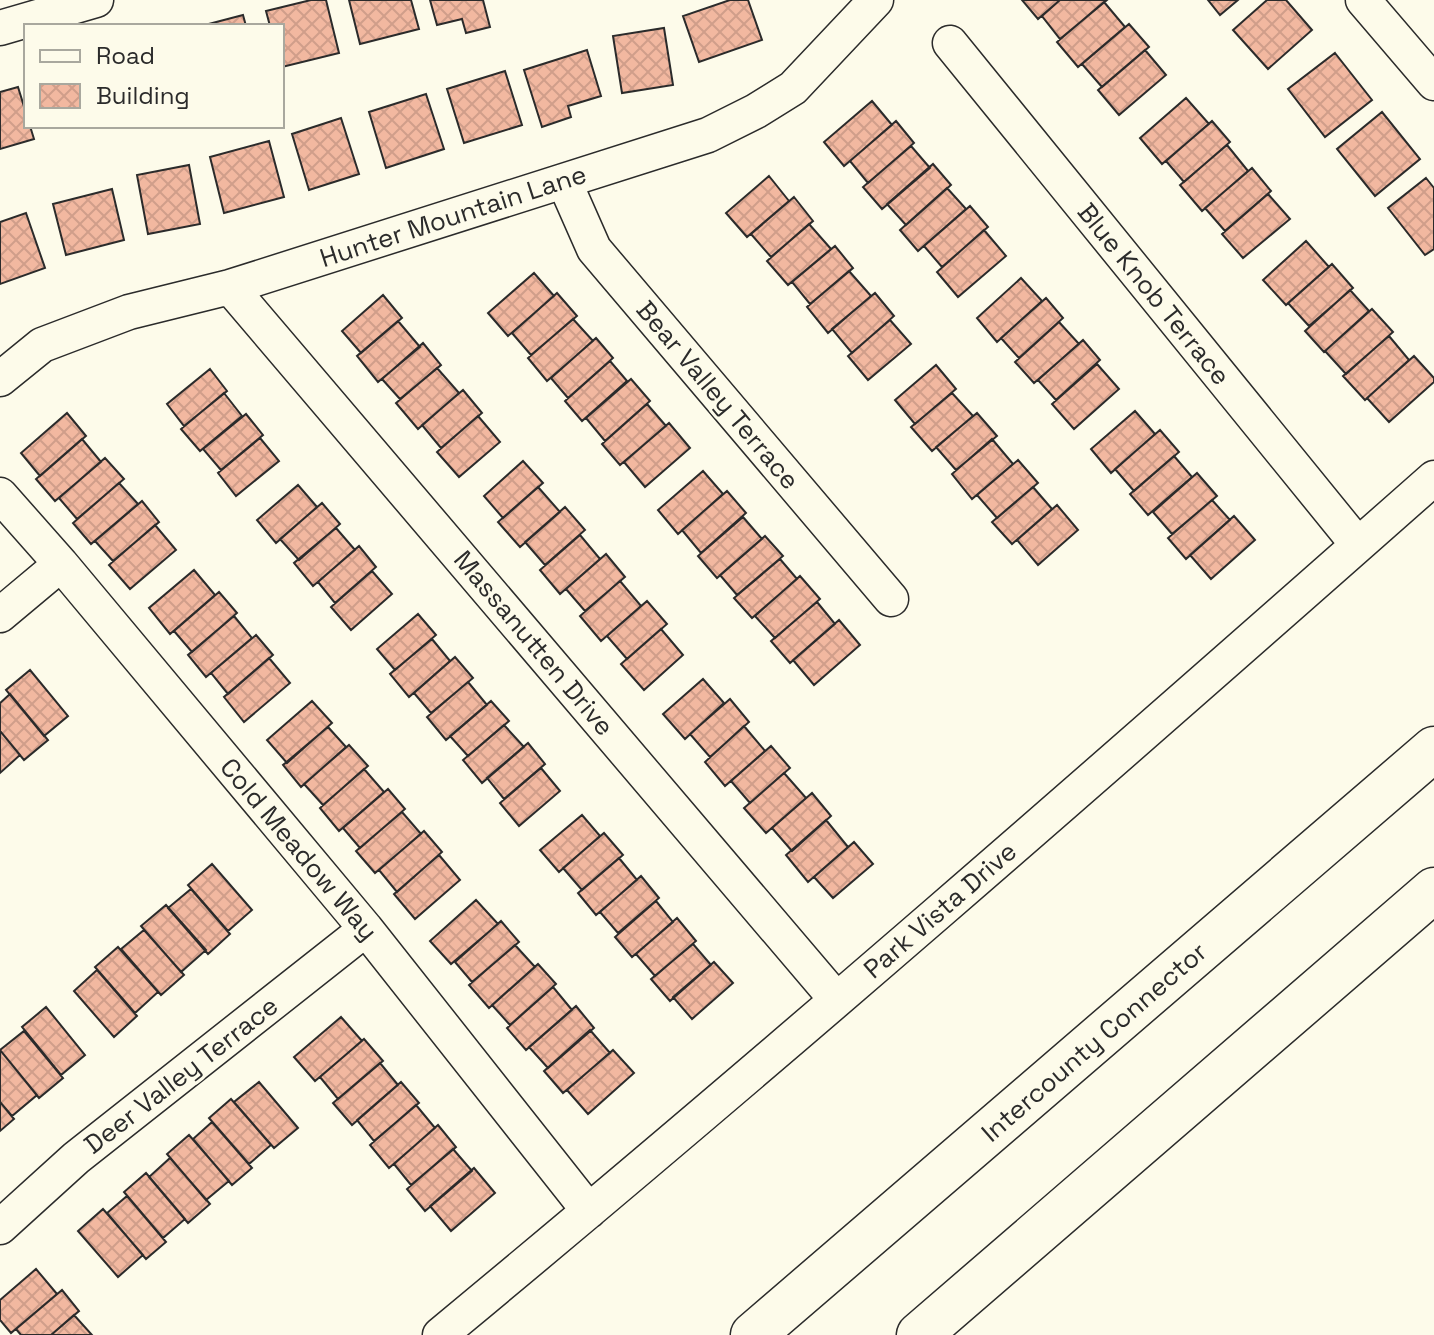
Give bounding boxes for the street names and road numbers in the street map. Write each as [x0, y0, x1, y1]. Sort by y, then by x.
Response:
street label: Hunter Mountain Lane [315, 157, 591, 275]
street label: Blue Knob Terrace [1070, 196, 1238, 392]
street label: Bear Valley Terrace [629, 293, 807, 497]
street label: Massanutten Drive [446, 543, 622, 743]
street label: Cold Meadow Way [213, 751, 385, 947]
street label: Park Vista Drive [856, 834, 1024, 986]
street label: Intercounty Connector [974, 935, 1214, 1149]
street label: Deer Valley Terrace [77, 989, 285, 1161]

